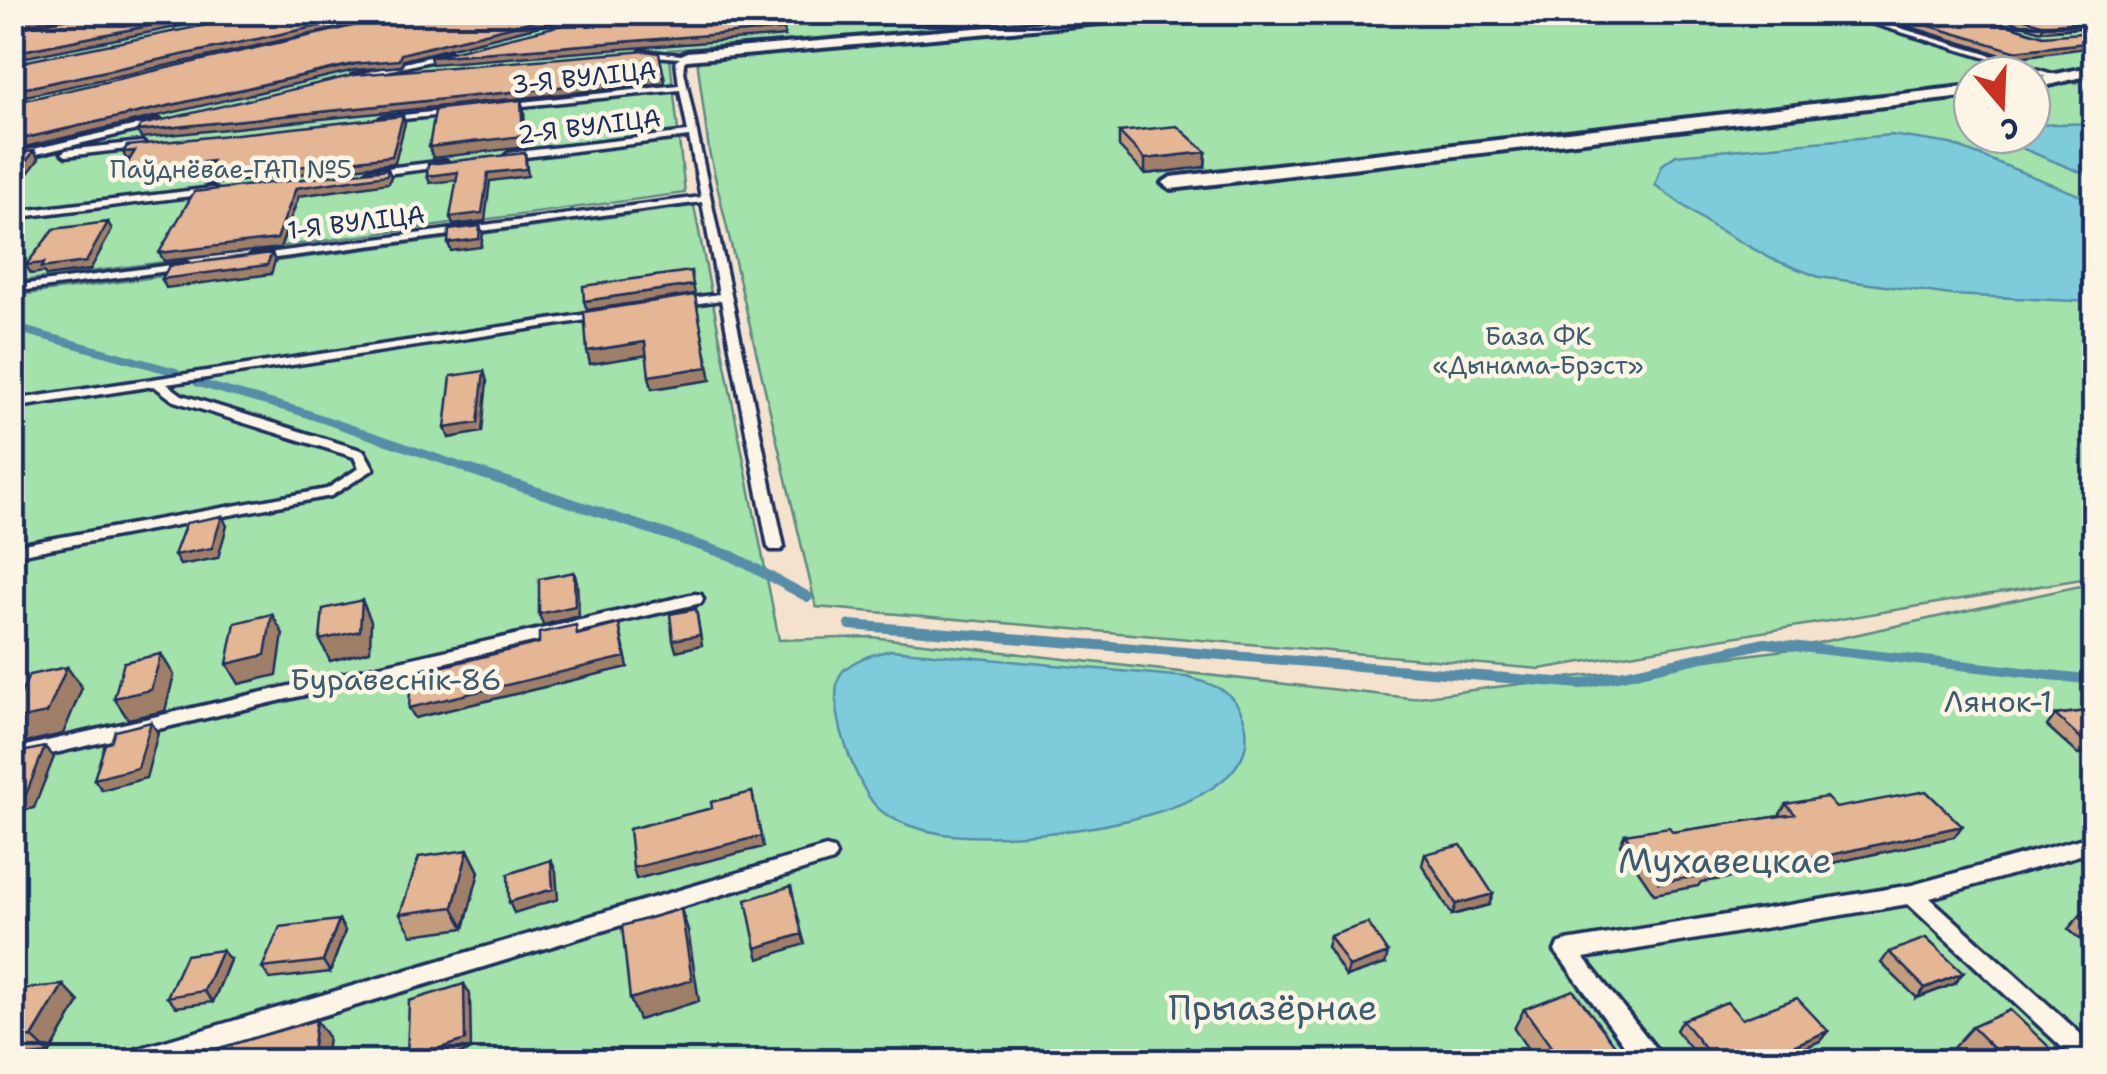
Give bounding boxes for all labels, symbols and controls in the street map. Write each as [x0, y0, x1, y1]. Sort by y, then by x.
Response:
street label: 3-Я ВУЛІЦА [510, 52, 658, 102]
north arrow [1952, 55, 2052, 155]
street label: 2-Я ВУЛІЦА [515, 100, 663, 152]
text: С [1996, 108, 2024, 149]
park label: Паўднёвае-ГАП №5 [110, 152, 352, 186]
street label: 1-Я ВУЛІЦА [285, 197, 427, 247]
park label: База ФК «Дынама-Брэст» [1432, 319, 1644, 382]
park label: Буравеснік-86 [290, 659, 502, 700]
park label: Лянок-1 [1944, 681, 2052, 722]
park label: Мухавецкае [1618, 837, 1832, 884]
park label: Прыазёрнае [1169, 984, 1377, 1031]

